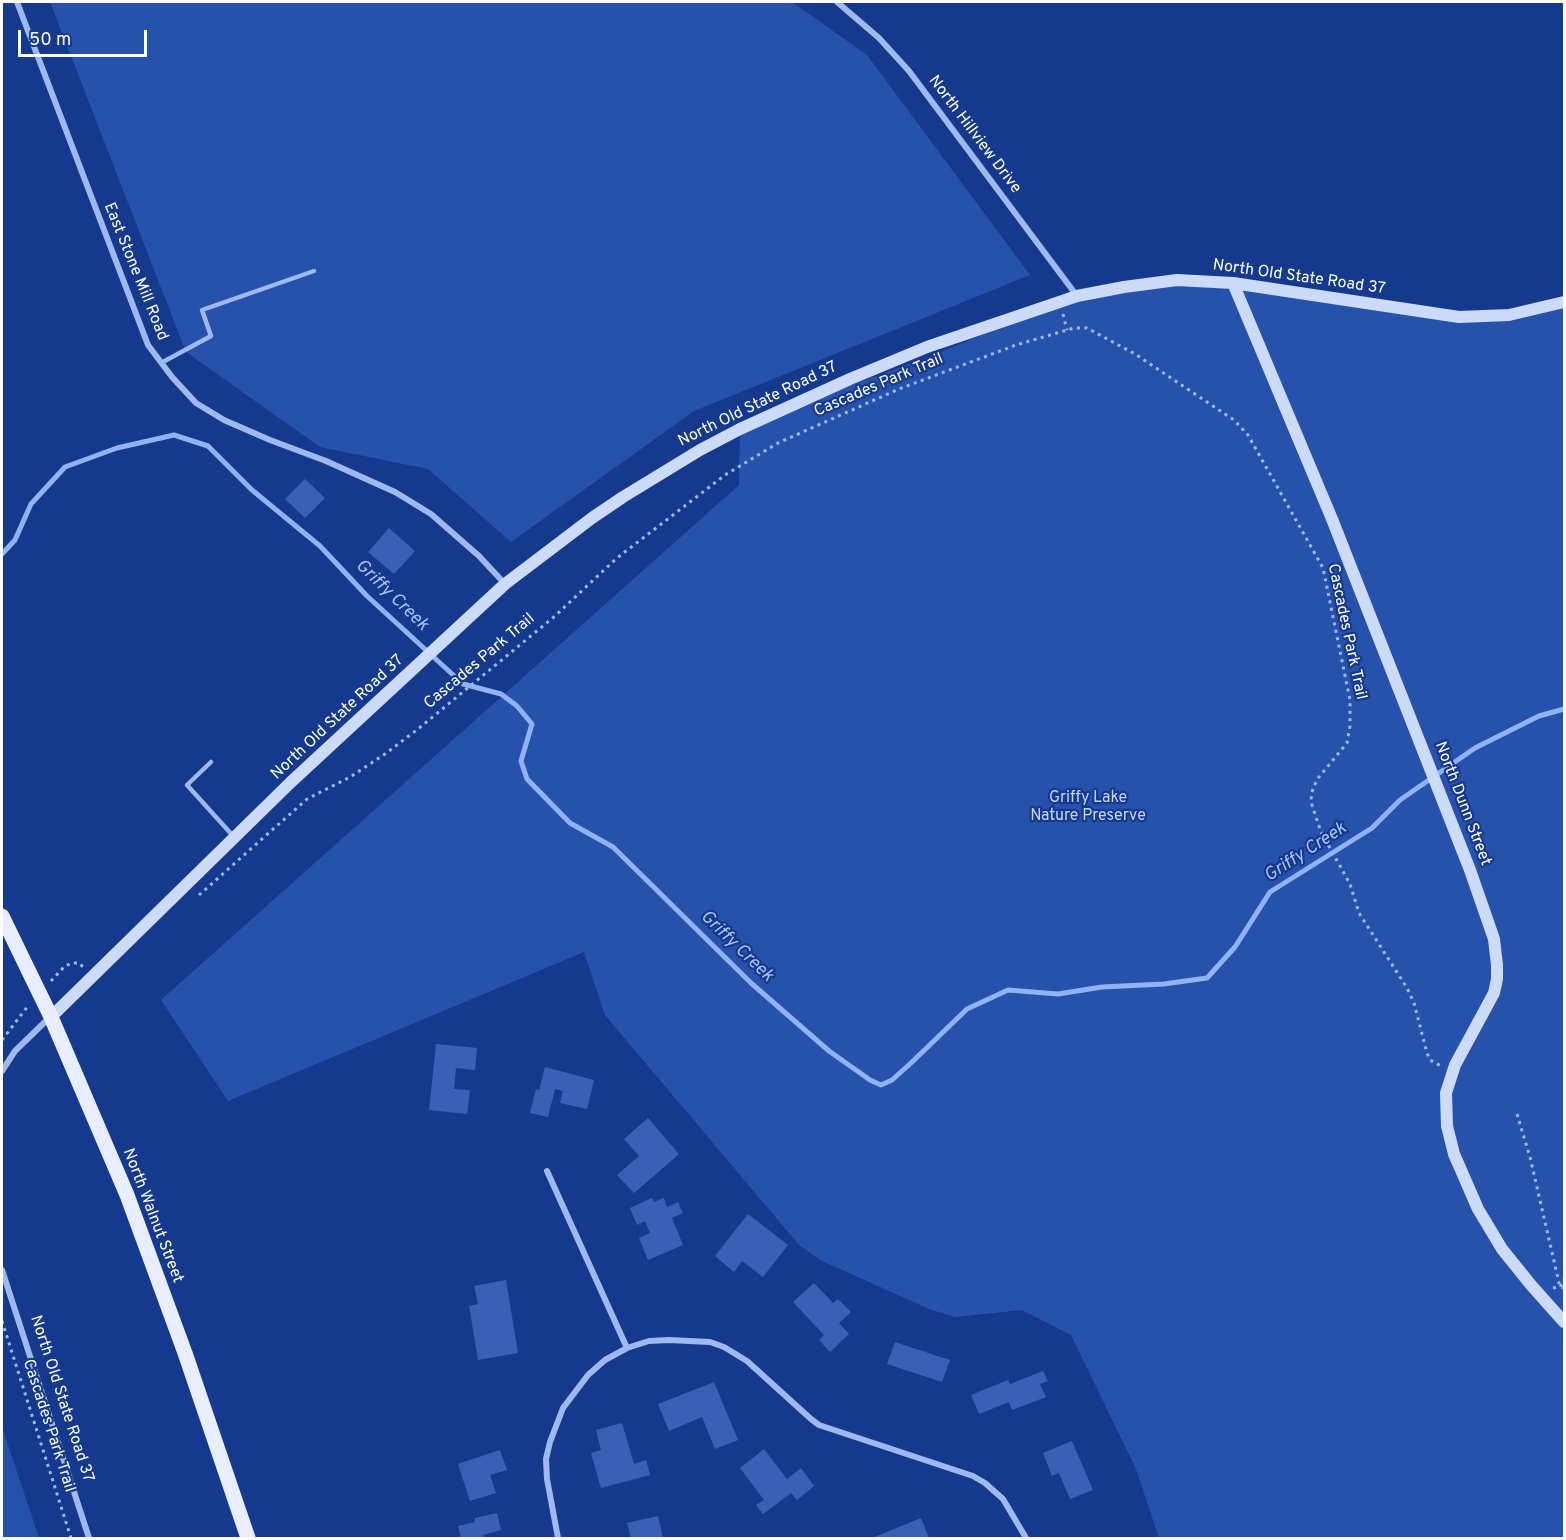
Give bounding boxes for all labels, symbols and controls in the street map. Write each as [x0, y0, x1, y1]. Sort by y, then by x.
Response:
scale bar [21, 18, 150, 56]
text: 50 m [29, 29, 71, 52]
street label: North Hillview Drive [923, 72, 1025, 198]
street label: East Stone Mill Road [99, 200, 171, 344]
street label: North Old State Road 37 [1211, 256, 1387, 300]
street label: Cascades Park Trail [811, 350, 947, 422]
street label: North Old State Road 37 [676, 358, 840, 452]
water label: Griffy Creek [350, 556, 432, 636]
street label: Cascades Park Trail [1322, 562, 1370, 702]
street label: Cascades Park Trail [421, 610, 539, 714]
street label: North Old State Road 37 [268, 652, 408, 784]
street label: North Dunn Street [1430, 739, 1494, 869]
park label: Griffy Lake Nature Preserve [1030, 789, 1146, 827]
water label: Griffy Creek [1261, 818, 1351, 888]
water label: Griffy Creek [695, 907, 777, 987]
street label: North Walnut Street [117, 1146, 187, 1286]
street label: North Old State Road 37 [25, 1313, 97, 1485]
street label: Cascades Park Trail [17, 1357, 79, 1495]

